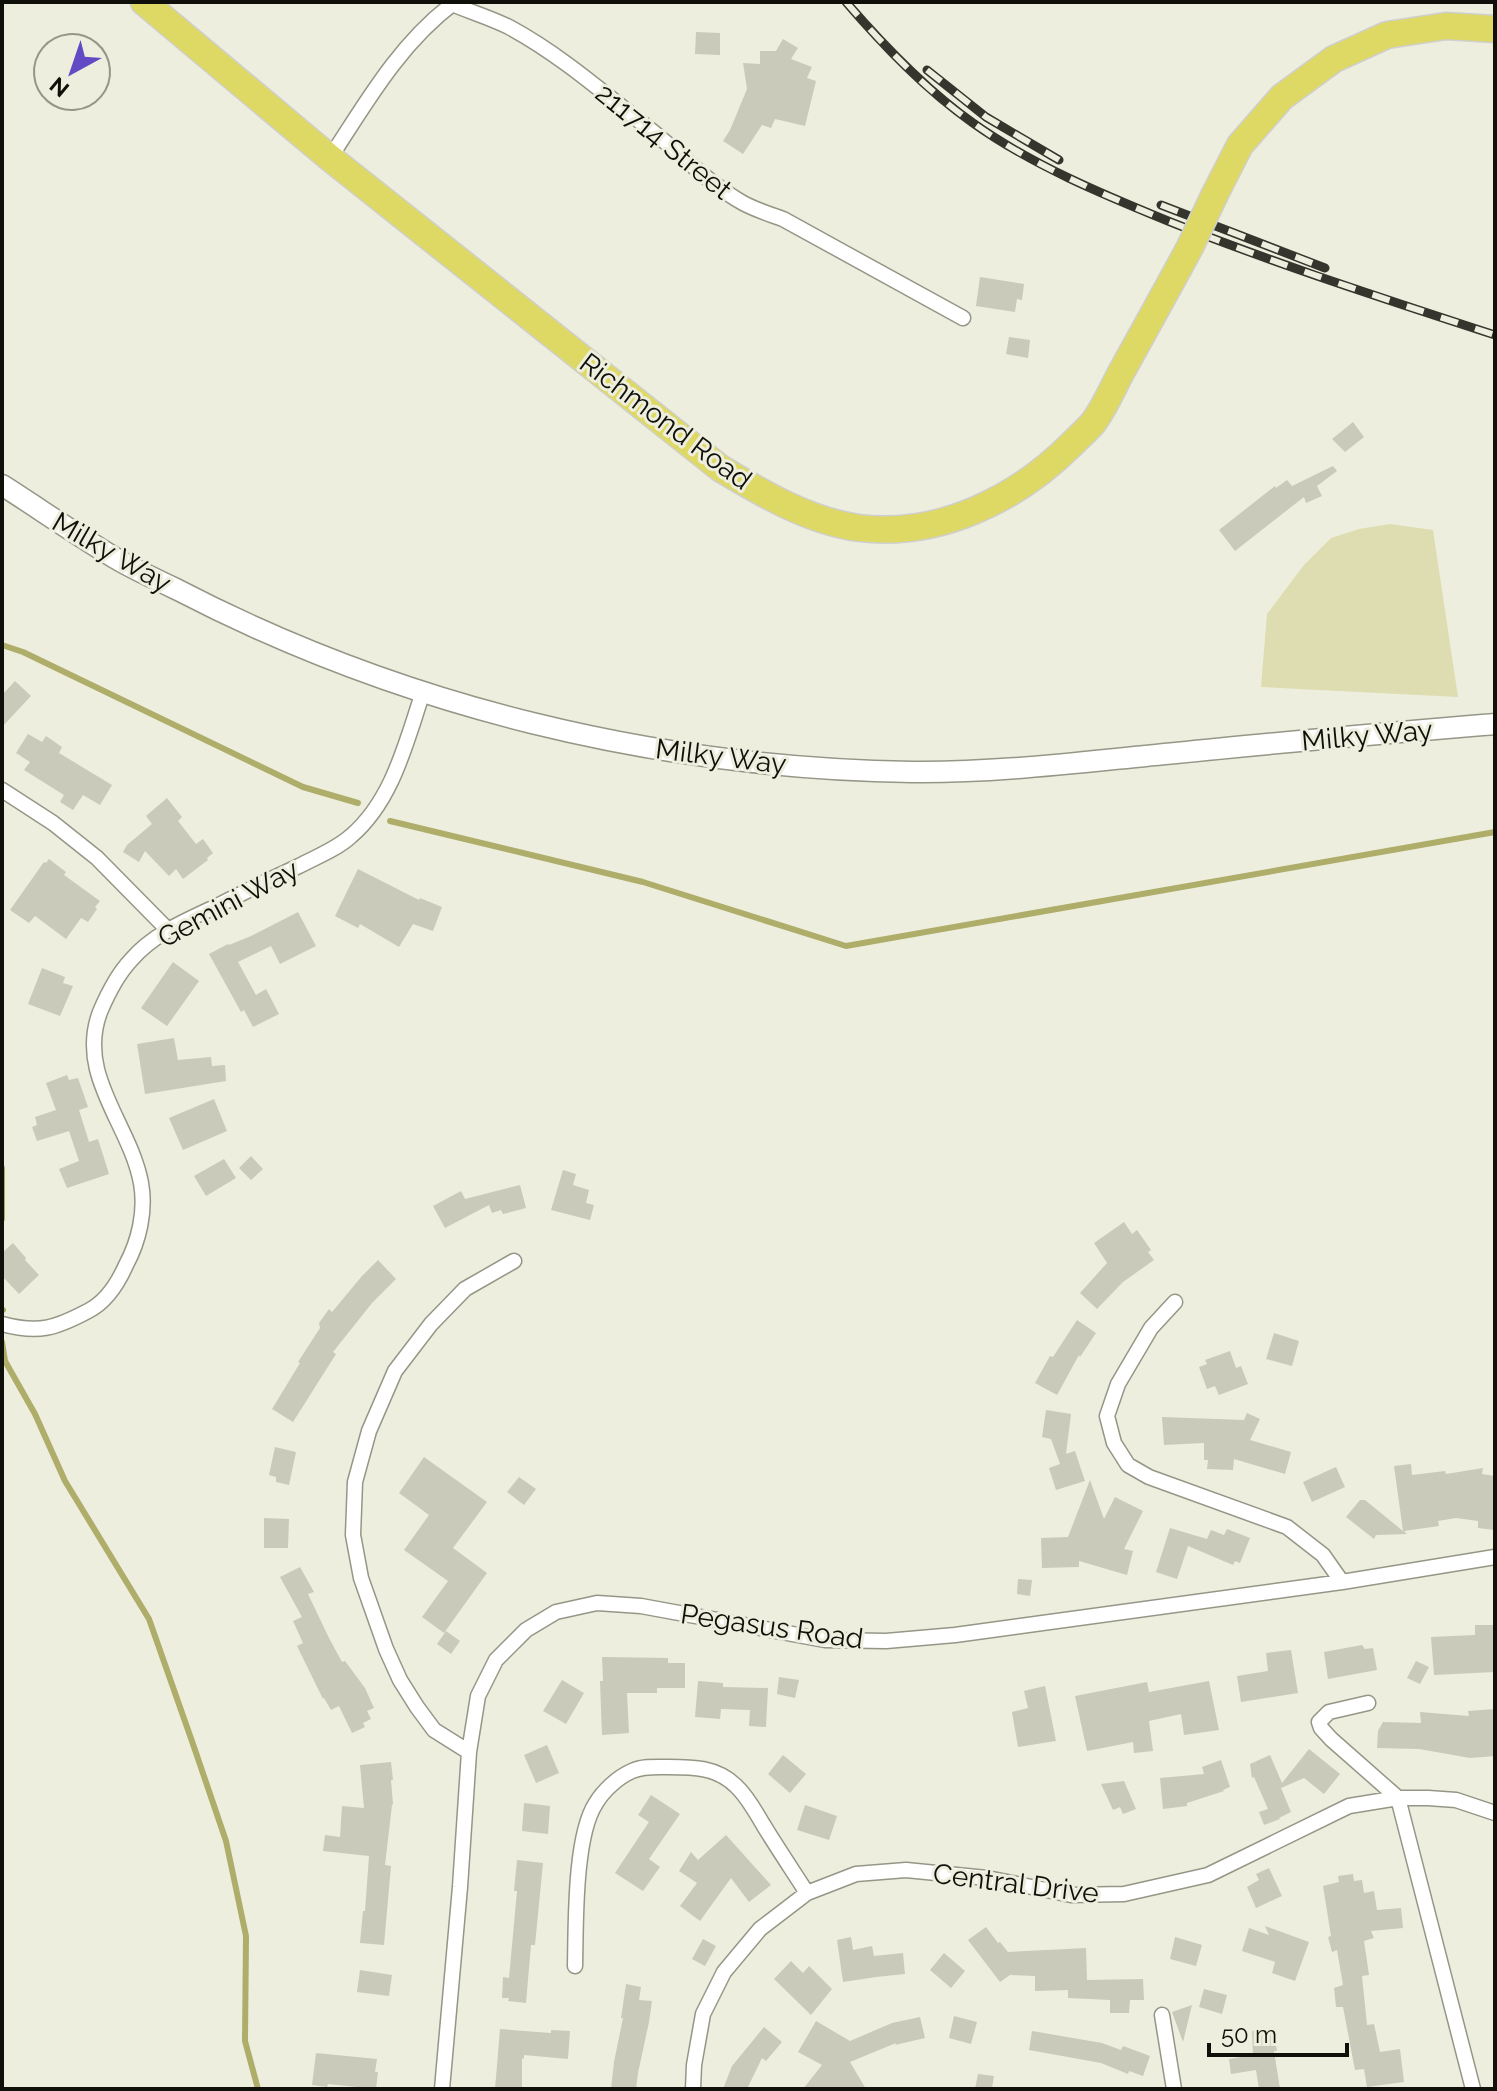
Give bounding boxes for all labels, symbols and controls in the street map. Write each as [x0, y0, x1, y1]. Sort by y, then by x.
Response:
north arrow [32, 32, 112, 112]
text: N [44, 72, 74, 103]
street label: 211714 Street [589, 77, 739, 207]
street label: Richmond Road [573, 346, 758, 497]
street label: Milky Way [47, 505, 177, 600]
street label: Milky Way [1300, 713, 1434, 758]
street label: Milky Way [654, 732, 788, 781]
street label: Gemini Way [152, 853, 304, 954]
street label: Pegasus Road [678, 1597, 865, 1656]
street label: Central Drive [931, 1857, 1101, 1910]
scale bar [1209, 2007, 1347, 2057]
text: 50 m [1221, 2020, 1277, 2049]

